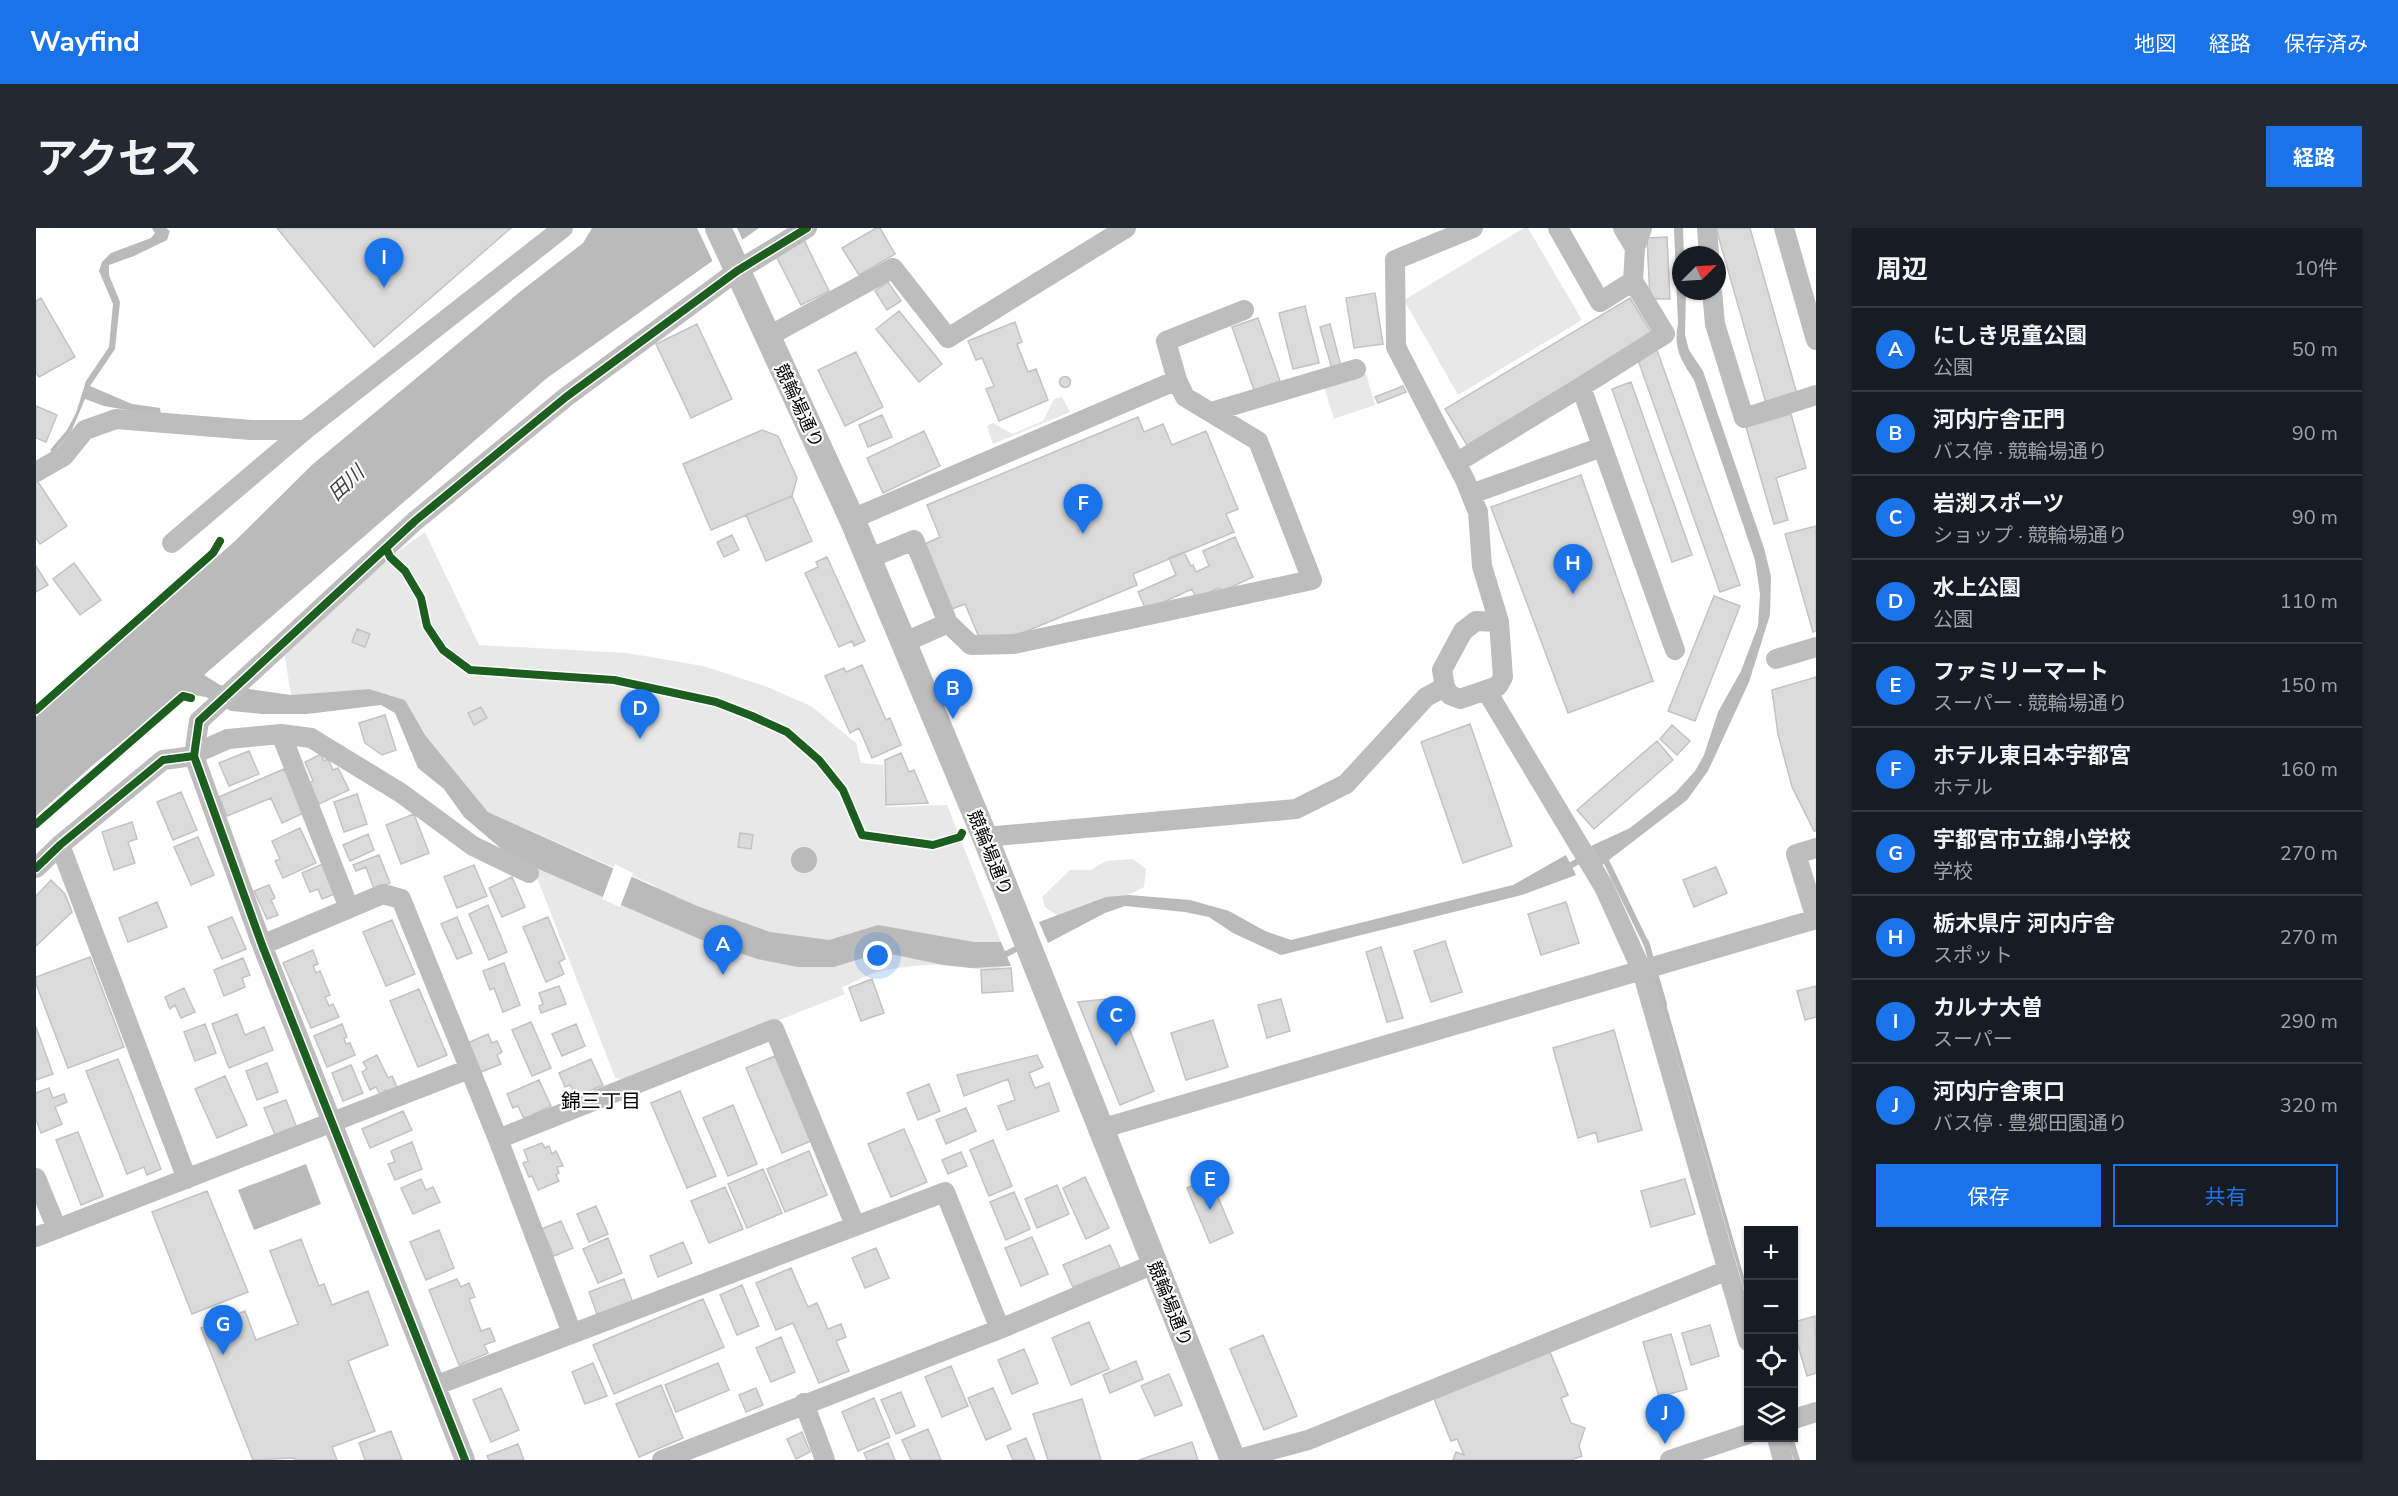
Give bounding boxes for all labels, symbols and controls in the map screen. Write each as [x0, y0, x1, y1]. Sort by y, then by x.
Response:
text: Wayfind [30, 23, 140, 61]
text: 地図 [2134, 30, 2176, 58]
text: 経路 [2209, 30, 2251, 58]
text: 保存済み [2284, 30, 2368, 58]
button: 経路 [2266, 126, 2362, 187]
text: アクセス [36, 131, 202, 188]
pin: I [364, 238, 404, 288]
north arrow [1672, 246, 1726, 300]
text: 周辺 [1876, 252, 1928, 287]
text: 10件 [2294, 255, 2338, 282]
text: にしき児童公園 [1933, 321, 2087, 351]
text: A [1888, 336, 1903, 363]
text: 50 m [2292, 336, 2338, 363]
text: 公園 [1933, 354, 1973, 381]
street label: 競輪場通り [769, 360, 829, 452]
text: 河内庁舎正門 [1933, 405, 2065, 435]
text: B [1889, 420, 1902, 447]
text: 90 m [2292, 420, 2338, 447]
text: バス停 · 競輪場通り [1933, 438, 2108, 465]
water label: 田川 [323, 458, 372, 507]
pin: F [1064, 484, 1102, 534]
text: 岩渕スポーツ [1933, 489, 2065, 519]
text: C [1889, 504, 1902, 531]
text: 90 m [2292, 504, 2338, 531]
text: ショップ · 競輪場通り [1933, 522, 2128, 549]
pin: H [1554, 544, 1592, 594]
text: 水上公園 [1933, 573, 2021, 603]
text: D [1888, 588, 1903, 615]
text: 110 m [2280, 588, 2338, 615]
text: 公園 [1933, 606, 1973, 633]
text: ファミリーマート [1933, 657, 2109, 687]
pin: B [934, 670, 972, 719]
text: E [1890, 672, 1901, 699]
text: 150 m [2280, 672, 2338, 699]
pin: D [620, 690, 660, 739]
text: スーパー · 競輪場通り [1933, 690, 2128, 717]
text: ホテル東日本宇都宮 [1933, 741, 2131, 771]
text: F [1890, 756, 1901, 783]
text: 160 m [2280, 756, 2338, 783]
text: ホテル [1933, 774, 1993, 801]
street label: 競輪場通り [962, 807, 1018, 899]
text: 宇都宮市立錦小学校 [1933, 825, 2131, 855]
text: G [1888, 840, 1903, 867]
text: 270 m [2280, 840, 2338, 867]
text: 学校 [1933, 858, 1973, 885]
text: 栃木県庁 河内庁舎 [1933, 909, 2115, 939]
text: H [1888, 924, 1903, 951]
text: 270 m [2280, 924, 2338, 951]
pin: A [704, 926, 742, 975]
your location [863, 941, 892, 970]
text: スポット [1933, 942, 2013, 969]
text: カルナ大曽 [1933, 993, 2043, 1023]
pin: C [1096, 996, 1136, 1046]
text: I [1893, 1008, 1898, 1035]
text: 290 m [2280, 1008, 2338, 1035]
text: スーパー [1933, 1026, 2013, 1053]
text: 河内庁舎東口 [1933, 1077, 2065, 1107]
district label: 錦三丁目 [561, 1088, 641, 1115]
text: J [1892, 1092, 1899, 1119]
text: 320 m [2280, 1092, 2338, 1119]
text: バス停 · 豊郷田園通り [1933, 1110, 2128, 1137]
pin: E [1190, 1160, 1230, 1210]
button: 保存 [1876, 1164, 2101, 1227]
button: 共有 [2113, 1164, 2338, 1227]
map controls [1744, 1226, 1798, 1442]
button: + [1744, 1226, 1798, 1280]
street label: 競輪場通り [1142, 1258, 1198, 1350]
button: − [1744, 1280, 1798, 1334]
pin: G [204, 1306, 243, 1355]
button: locate [1744, 1334, 1798, 1388]
button: layers [1744, 1388, 1798, 1442]
pin: J [1646, 1394, 1684, 1444]

